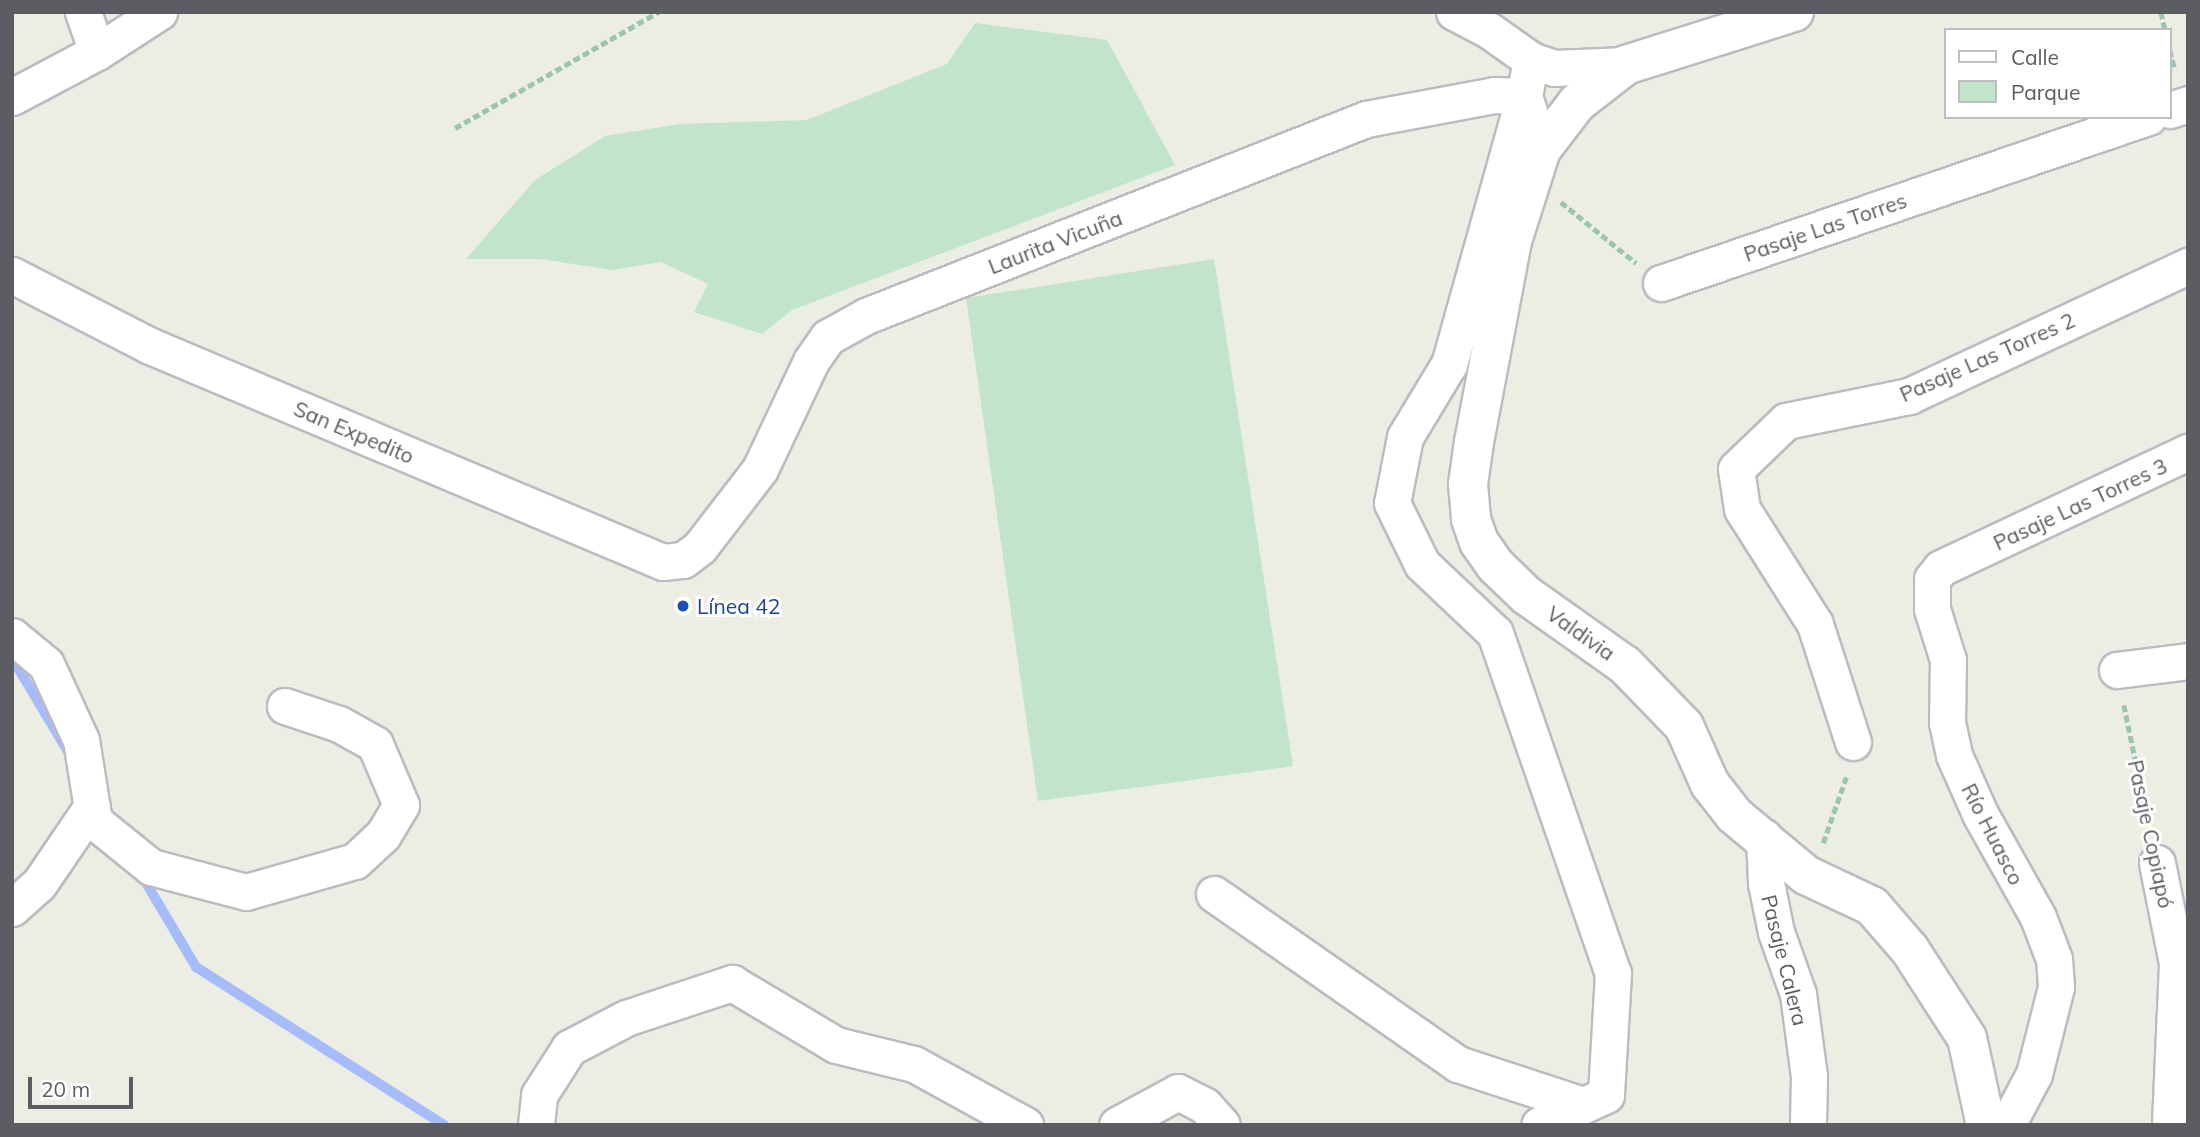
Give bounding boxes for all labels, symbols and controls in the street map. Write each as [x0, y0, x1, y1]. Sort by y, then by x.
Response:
legend [1944, 28, 2172, 119]
text: Calle [2011, 44, 2059, 70]
text: Parque [2011, 79, 2080, 105]
street label: Pasaje Las Torres [1740, 187, 1910, 267]
street label: Laurita Vicuña [985, 205, 1125, 279]
street label: Pasaje Las Torres 2 [1896, 307, 2078, 407]
street label: San Expedito [290, 395, 418, 469]
street label: Pasaje Las Torres 3 [1989, 453, 2171, 555]
place label: Línea 42 [697, 593, 780, 619]
marker: Línea 42 [675, 598, 691, 614]
street label: Valdivia [1542, 600, 1620, 666]
street label: Pasaje Copiapó [2123, 757, 2179, 911]
street label: Río Huasco [1957, 779, 2029, 889]
street label: Pasaje Calera [1757, 892, 1813, 1028]
scale bar [32, 1064, 136, 1108]
text: 20 m [41, 1076, 90, 1102]

